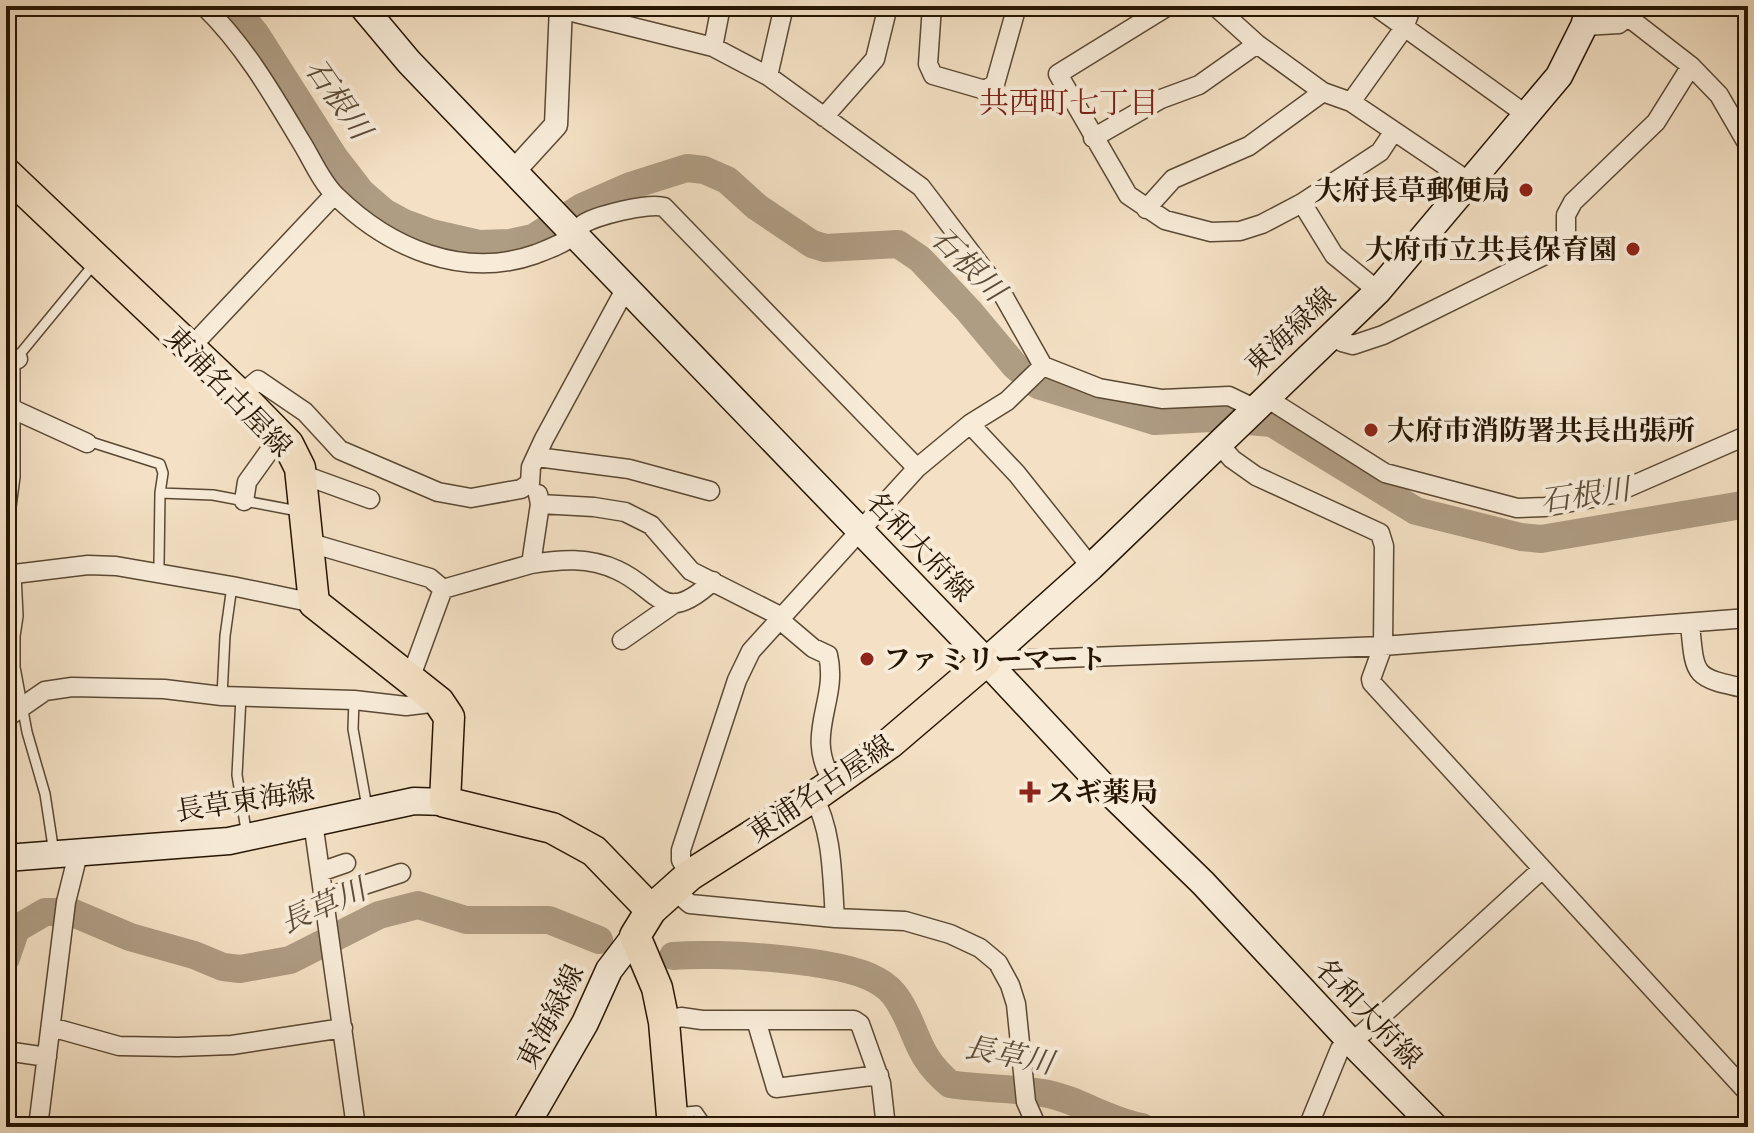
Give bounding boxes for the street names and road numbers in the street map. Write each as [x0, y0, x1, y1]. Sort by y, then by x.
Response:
street label: 東海緑線 [1239, 282, 1343, 381]
street label: 東浦名古屋線 [158, 321, 297, 463]
street label: 名和大府線 [859, 486, 979, 608]
street label: 東浦名古屋線 [743, 729, 899, 849]
street label: 長草東海線 [174, 775, 317, 828]
street label: 名和大府線 [1308, 953, 1428, 1075]
street label: 東海緑線 [512, 960, 591, 1074]

